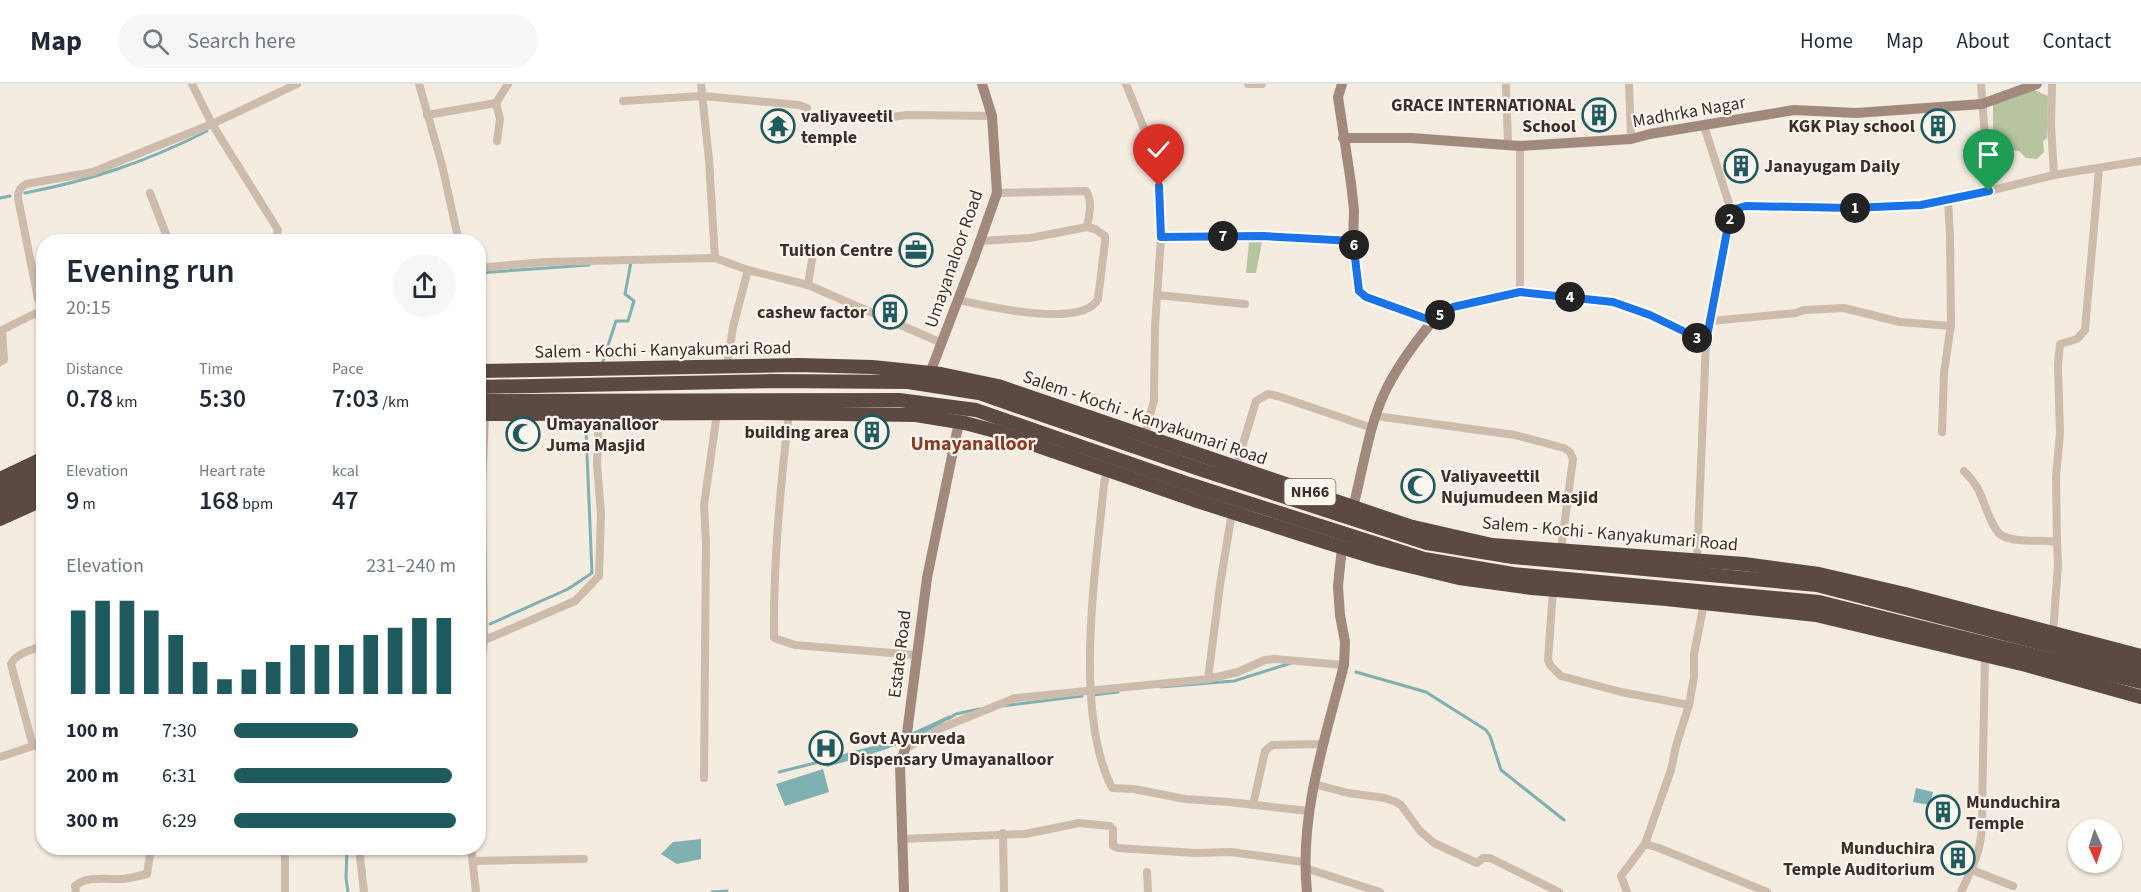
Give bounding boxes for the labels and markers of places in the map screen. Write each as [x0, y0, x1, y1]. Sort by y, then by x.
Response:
place label: GRACE INTERNATIONAL School [1391, 93, 1576, 139]
building icon: GRACE INTERNATIONAL School [1581, 97, 1617, 133]
place label: valiyaveetil temple [801, 104, 893, 150]
temple icon: valiyaveetil temple [760, 108, 796, 144]
building icon: KGK Play school [1920, 108, 1956, 144]
place label: KGK Play school [1788, 114, 1915, 139]
pin [1133, 124, 1184, 186]
pin [1963, 129, 2014, 191]
building icon: Janayugam Daily [1723, 148, 1759, 184]
place label: Janayugam Daily [1764, 154, 1901, 179]
pin: 1 [1840, 193, 1870, 223]
pin: 2 [1715, 204, 1745, 234]
pin: 7 [1208, 221, 1238, 251]
pin: 6 [1339, 230, 1369, 260]
office icon: Tuition Centre [898, 232, 934, 268]
place label: Tuition Centre [780, 238, 893, 263]
pin: 4 [1555, 282, 1585, 312]
building icon: cashew factor [872, 294, 908, 330]
place label: cashew factor [757, 300, 868, 325]
pin: 5 [1425, 300, 1455, 330]
pin: 3 [1682, 323, 1712, 353]
place label: Umayanalloor Juma Masjid [546, 412, 659, 458]
building icon: building area [854, 414, 890, 450]
mosque icon: Umayanalloor Juma Masjid [505, 416, 541, 452]
place label: building area [744, 420, 849, 445]
place label: Valiyaveettil Nujumudeen Masjid [1440, 464, 1598, 510]
mosque icon: Valiyaveettil Nujumudeen Masjid [1400, 468, 1436, 504]
place label: Govt Ayurveda Dispensary Umayanalloor [849, 726, 1054, 772]
hospital icon: Govt Ayurveda Dispensary Umayanalloor [808, 730, 844, 766]
place label: Munduchira Temple [1966, 790, 2061, 836]
building icon: Munduchira Temple [1925, 794, 1961, 830]
place label: Munduchira Temple Auditorium [1783, 836, 1935, 882]
building icon: Munduchira Temple Auditorium [1940, 840, 1976, 876]

